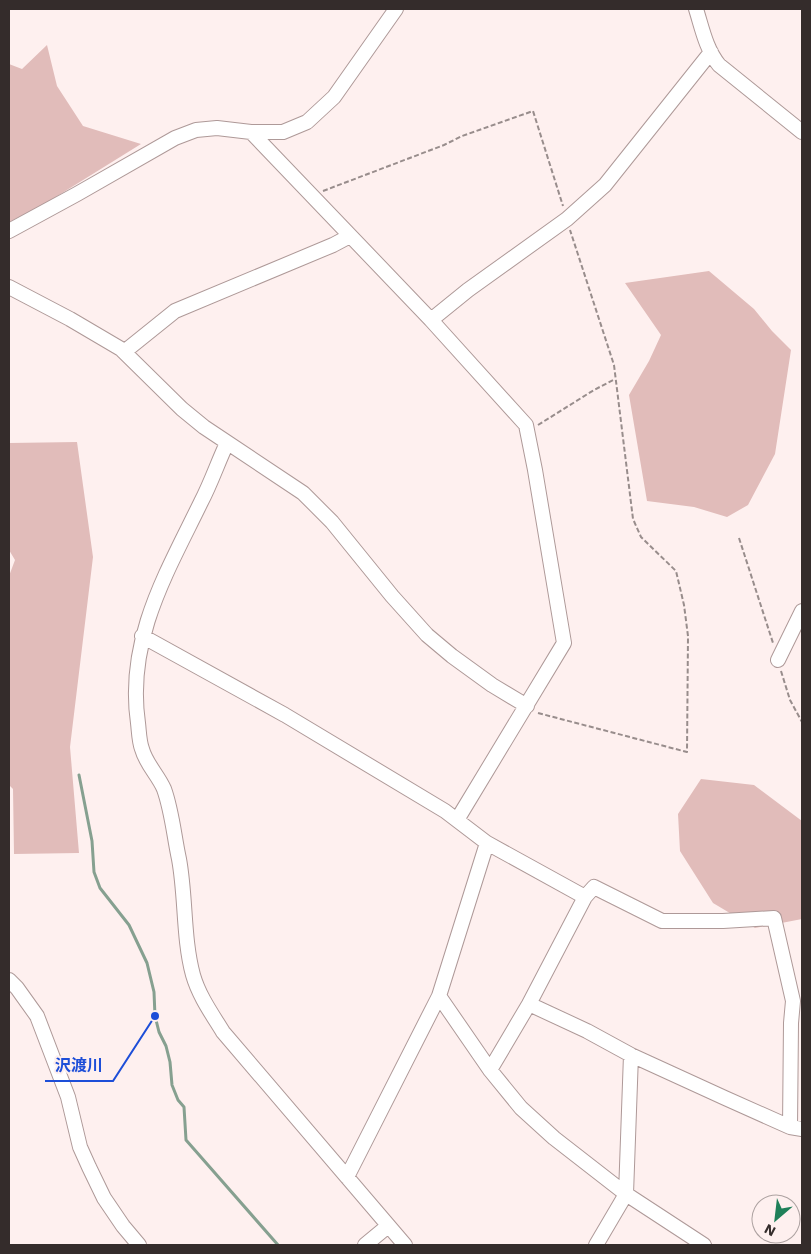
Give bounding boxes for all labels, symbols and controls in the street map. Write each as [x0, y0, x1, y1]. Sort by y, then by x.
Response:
callout: 沢渡川 [45, 1050, 113, 1081]
text: 沢渡川 [55, 1056, 103, 1075]
north arrow [751, 1194, 801, 1244]
text: N [762, 1221, 778, 1240]

